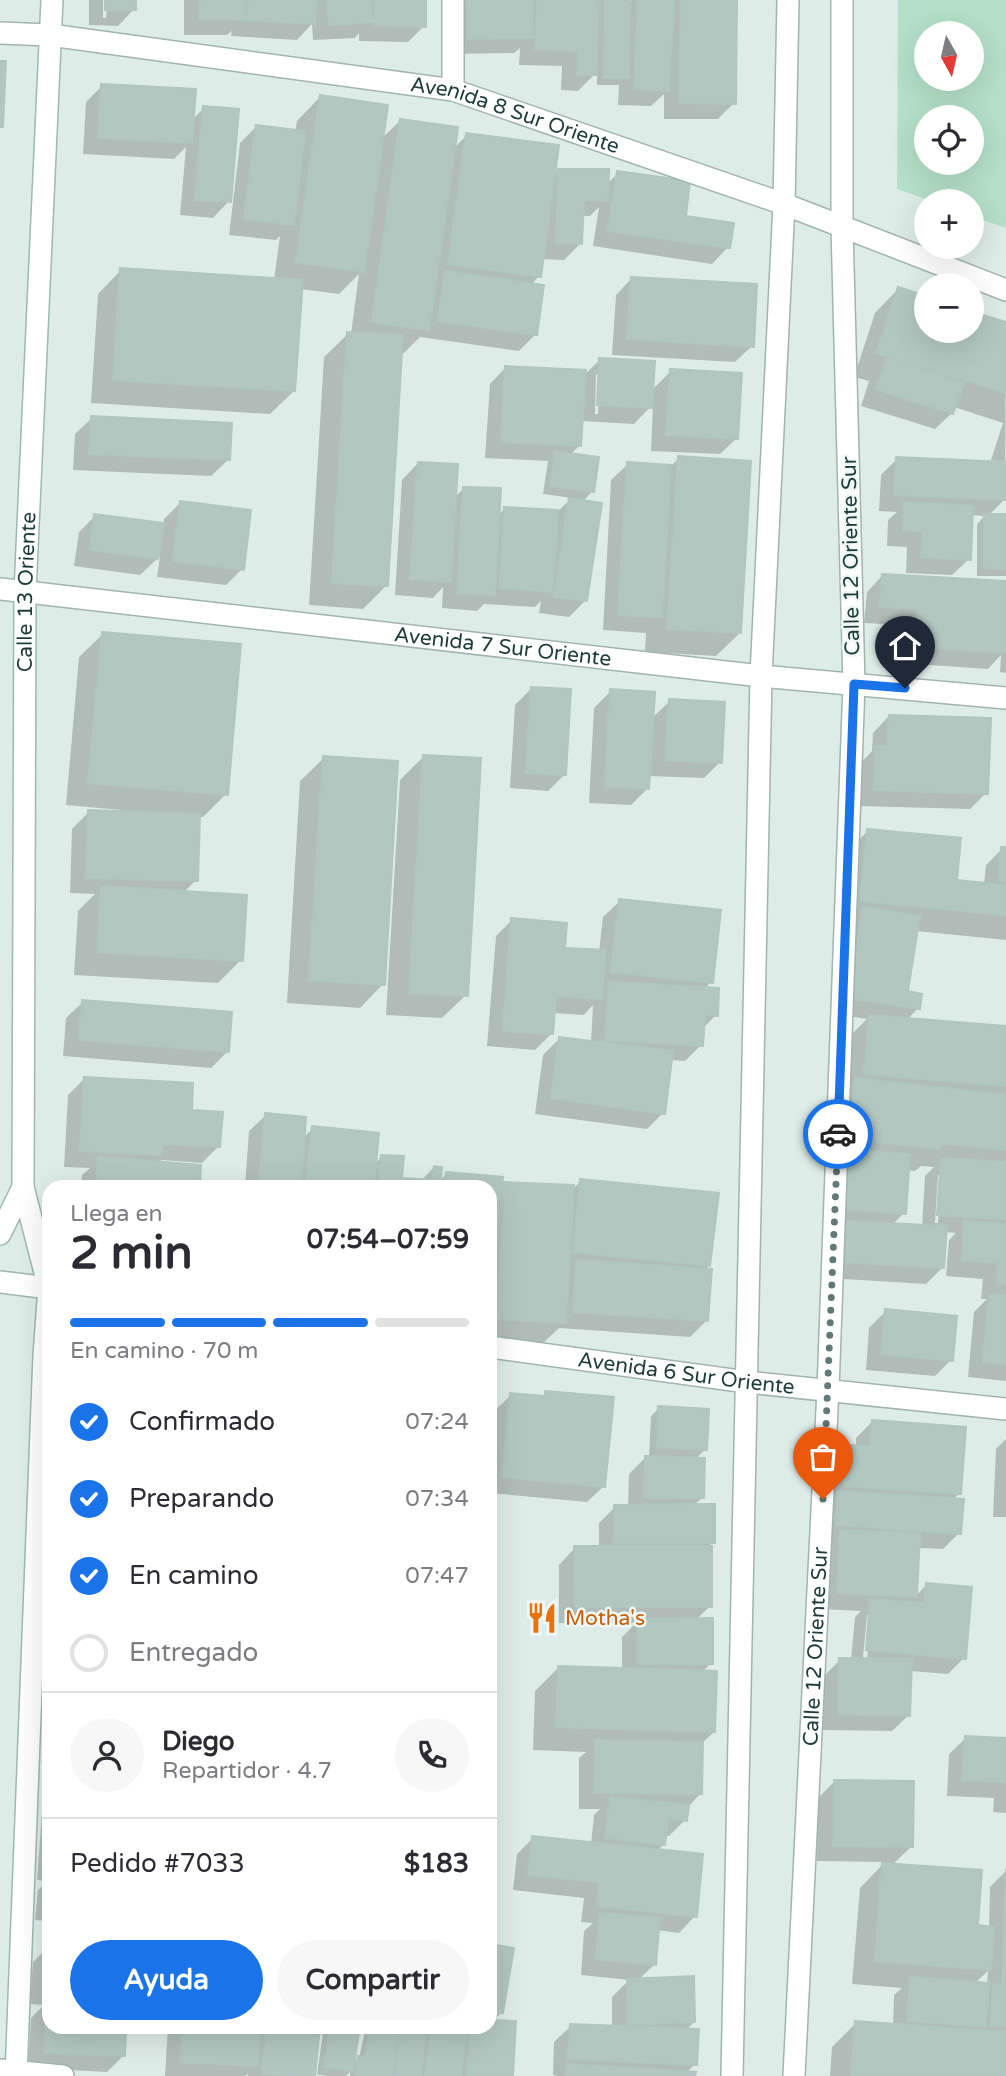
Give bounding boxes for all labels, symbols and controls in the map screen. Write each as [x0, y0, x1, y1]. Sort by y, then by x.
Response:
north arrow [914, 21, 984, 91]
map controls [914, 21, 984, 343]
street label: Avenida 8 Sur Oriente [409, 72, 623, 159]
button: locate [914, 105, 984, 175]
button: + [914, 189, 984, 259]
button: − [914, 273, 984, 343]
street label: Calle 12 Oriente Sur [837, 456, 865, 656]
street label: Calle 13 Oriente [12, 511, 41, 672]
pin [875, 616, 935, 688]
street label: Avenida 7 Sur Oriente [393, 622, 613, 671]
icon: home [886, 627, 924, 665]
courier [803, 1099, 873, 1169]
icon: car [819, 1115, 857, 1153]
text: Llega en [70, 1200, 162, 1228]
text: 07:54–07:59 [307, 1224, 469, 1255]
text: 2 min [70, 1226, 193, 1281]
text: En camino · 70 m [70, 1337, 258, 1365]
street label: Avenida 6 Sur Oriente [576, 1347, 796, 1399]
icon: check [70, 1403, 108, 1441]
text: Confirmado [129, 1406, 275, 1437]
text: 07:24 [405, 1408, 469, 1436]
pin [793, 1427, 853, 1499]
icon: bag [804, 1438, 842, 1476]
icon: check [70, 1480, 108, 1518]
text: Preparando [129, 1483, 274, 1514]
text: 07:34 [405, 1485, 469, 1513]
street label: Calle 12 Oriente Sur [798, 1546, 833, 1747]
icon: check [70, 1557, 108, 1595]
text: En camino [129, 1560, 258, 1591]
text: 07:47 [405, 1562, 469, 1590]
restaurant icon: Motha's [525, 1601, 559, 1635]
place label: Motha's [565, 1606, 645, 1631]
text: Entregado [129, 1637, 258, 1668]
button: person [70, 1718, 144, 1792]
button: phone [395, 1718, 469, 1792]
text: Diego [162, 1726, 235, 1757]
text: Repartidor · 4.7 [162, 1757, 332, 1785]
text: Pedido #7033 [70, 1848, 245, 1879]
text: $183 [404, 1848, 469, 1879]
button: Ayuda [70, 1940, 263, 2020]
button: Compartir [277, 1940, 469, 2020]

